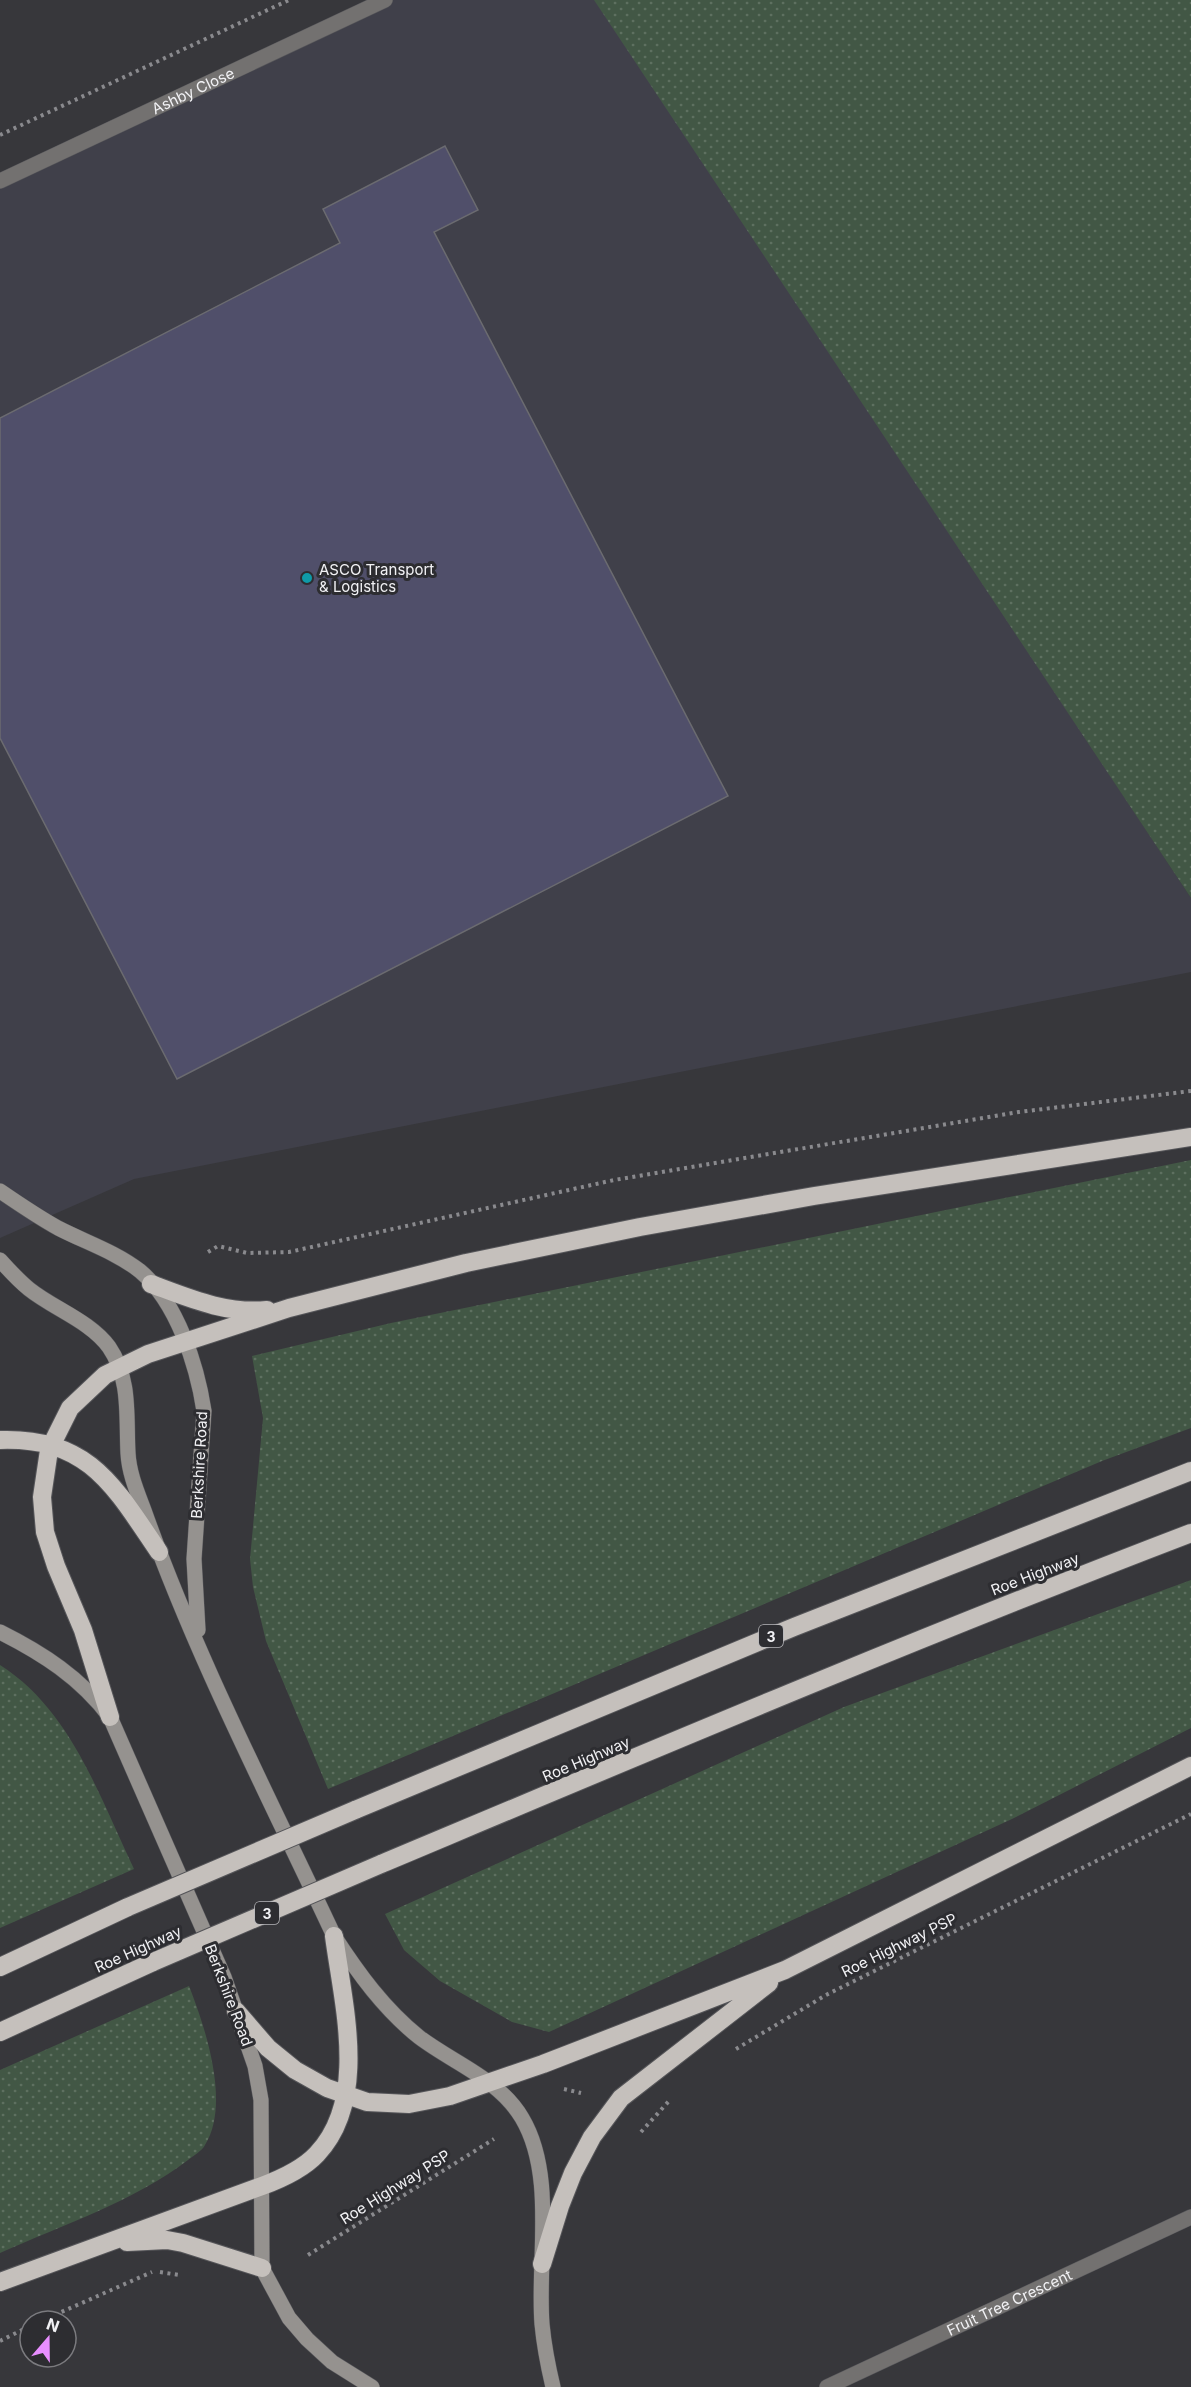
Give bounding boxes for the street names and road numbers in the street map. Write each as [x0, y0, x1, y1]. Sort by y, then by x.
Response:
street label: Ashby Close [148, 63, 237, 118]
street label: Berkshire Road [187, 1411, 211, 1519]
street label: Roe Highway [988, 1548, 1082, 1600]
road number: 3 [759, 1625, 783, 1647]
street label: Roe Highway [539, 1732, 633, 1786]
road number: 3 [255, 1902, 279, 1924]
street label: Roe Highway PSP [838, 1909, 960, 1981]
street label: Roe Highway [92, 1921, 185, 1977]
street label: Berkshire Road [201, 1941, 257, 2049]
street label: Roe Highway PSP [336, 2146, 454, 2228]
street label: Fruit Tree Crescent [944, 2265, 1075, 2339]

